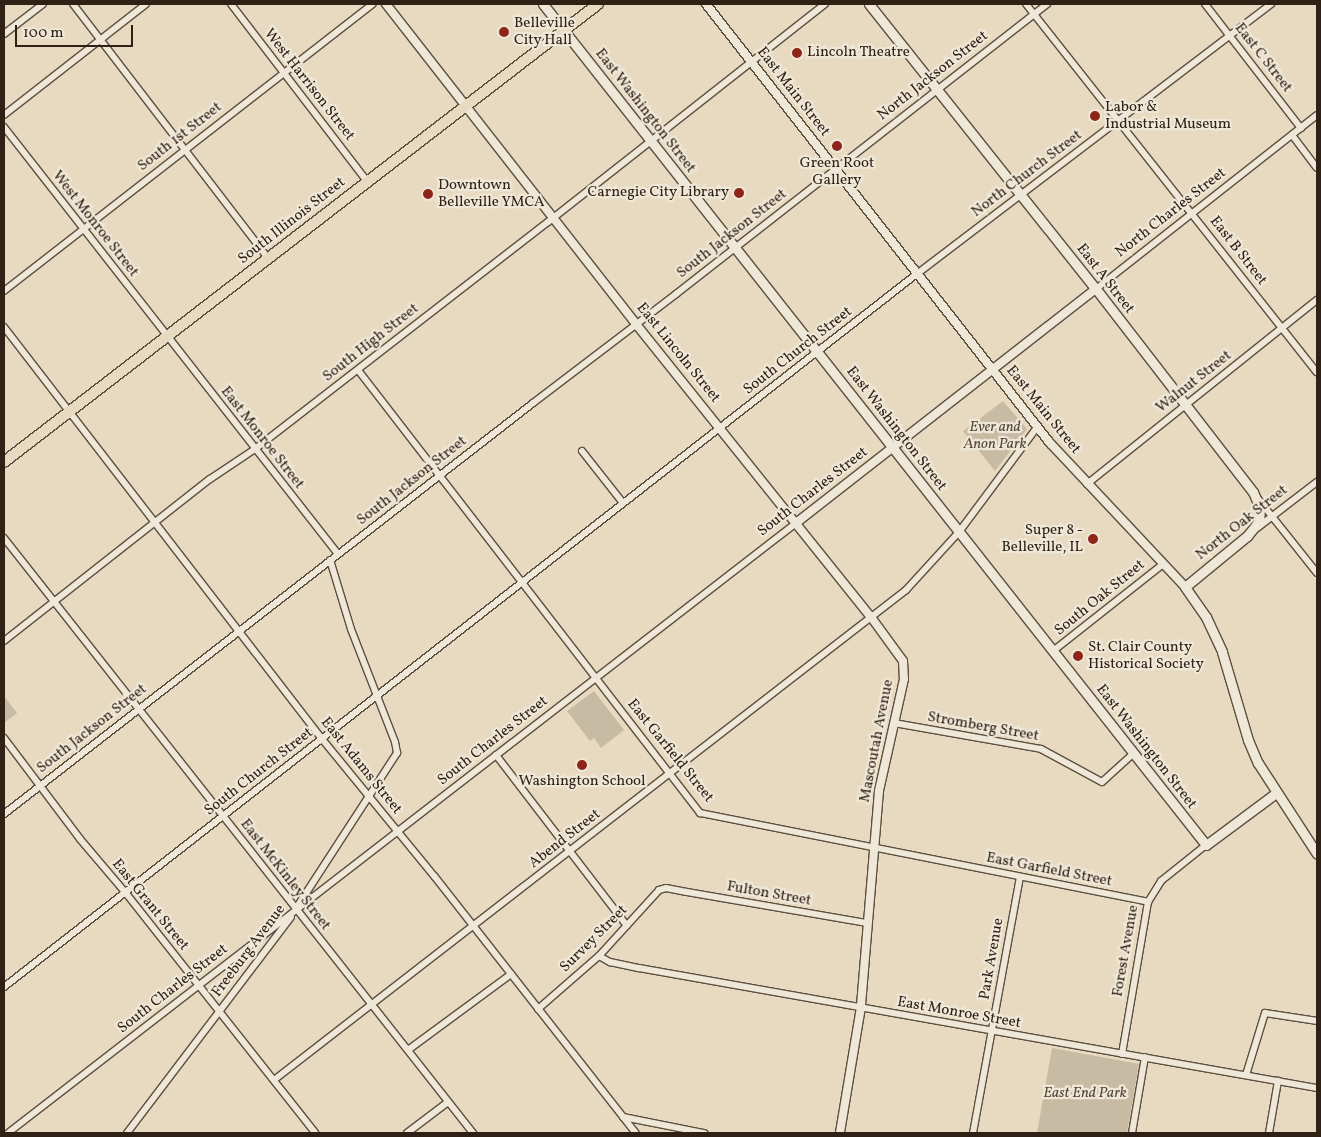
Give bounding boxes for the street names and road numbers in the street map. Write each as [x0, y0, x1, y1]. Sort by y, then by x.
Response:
street label: East C Street [1230, 20, 1296, 96]
street label: West Harrison Street [260, 25, 358, 145]
street label: North Jackson Street [874, 27, 992, 125]
street label: East Main Street [753, 44, 833, 140]
street label: East Washington Street [591, 45, 699, 177]
street label: South 1st Street [134, 99, 226, 175]
street label: North Church Street [968, 127, 1086, 221]
street label: North Charles Street [1112, 164, 1230, 262]
street label: West Monroe Street [48, 167, 142, 281]
street label: South Illinois Street [235, 174, 349, 268]
street label: South Jackson Street [673, 186, 791, 282]
street label: East B Street [1205, 213, 1271, 289]
street label: East A Street [1072, 240, 1138, 318]
street label: East Lincoln Street [632, 299, 724, 407]
street label: South High Street [319, 300, 423, 386]
street label: South Church Street [740, 303, 856, 399]
street label: Walnut Street [1153, 347, 1235, 417]
street label: East Main Street [1002, 362, 1084, 458]
street label: East Washington Street [842, 363, 950, 495]
street label: East Monroe Street [216, 383, 308, 493]
street label: South Jackson Street [353, 433, 471, 529]
street label: South Charles Street [754, 443, 872, 541]
street label: North Oak Street [1193, 482, 1291, 564]
street label: South Oak Street [1051, 556, 1149, 640]
street label: Mascoutah Avenue [856, 678, 898, 804]
street label: South Jackson Street [33, 681, 151, 777]
street label: East Washington Street [1092, 681, 1200, 813]
street label: South Charles Street [434, 692, 552, 790]
street label: East Garfield Street [623, 696, 717, 806]
street label: Stromberg Street [926, 708, 1040, 746]
street label: East Adams Street [316, 714, 406, 818]
street label: South Church Street [201, 724, 317, 820]
street label: Abend Street [526, 806, 604, 872]
street label: East McKinley Street [236, 815, 334, 935]
street label: East Garfield Street [985, 849, 1113, 891]
street label: East Grant Street [108, 856, 192, 954]
street label: Fulton Street [725, 878, 813, 910]
street label: Freeburg Avenue [208, 901, 290, 1001]
street label: Survey Street [556, 901, 632, 977]
street label: Forest Avenue [1109, 904, 1143, 998]
street label: Park Avenue [976, 917, 1008, 1001]
street label: South Charles Street [114, 940, 232, 1038]
street label: East Monroe Street [896, 993, 1022, 1033]

